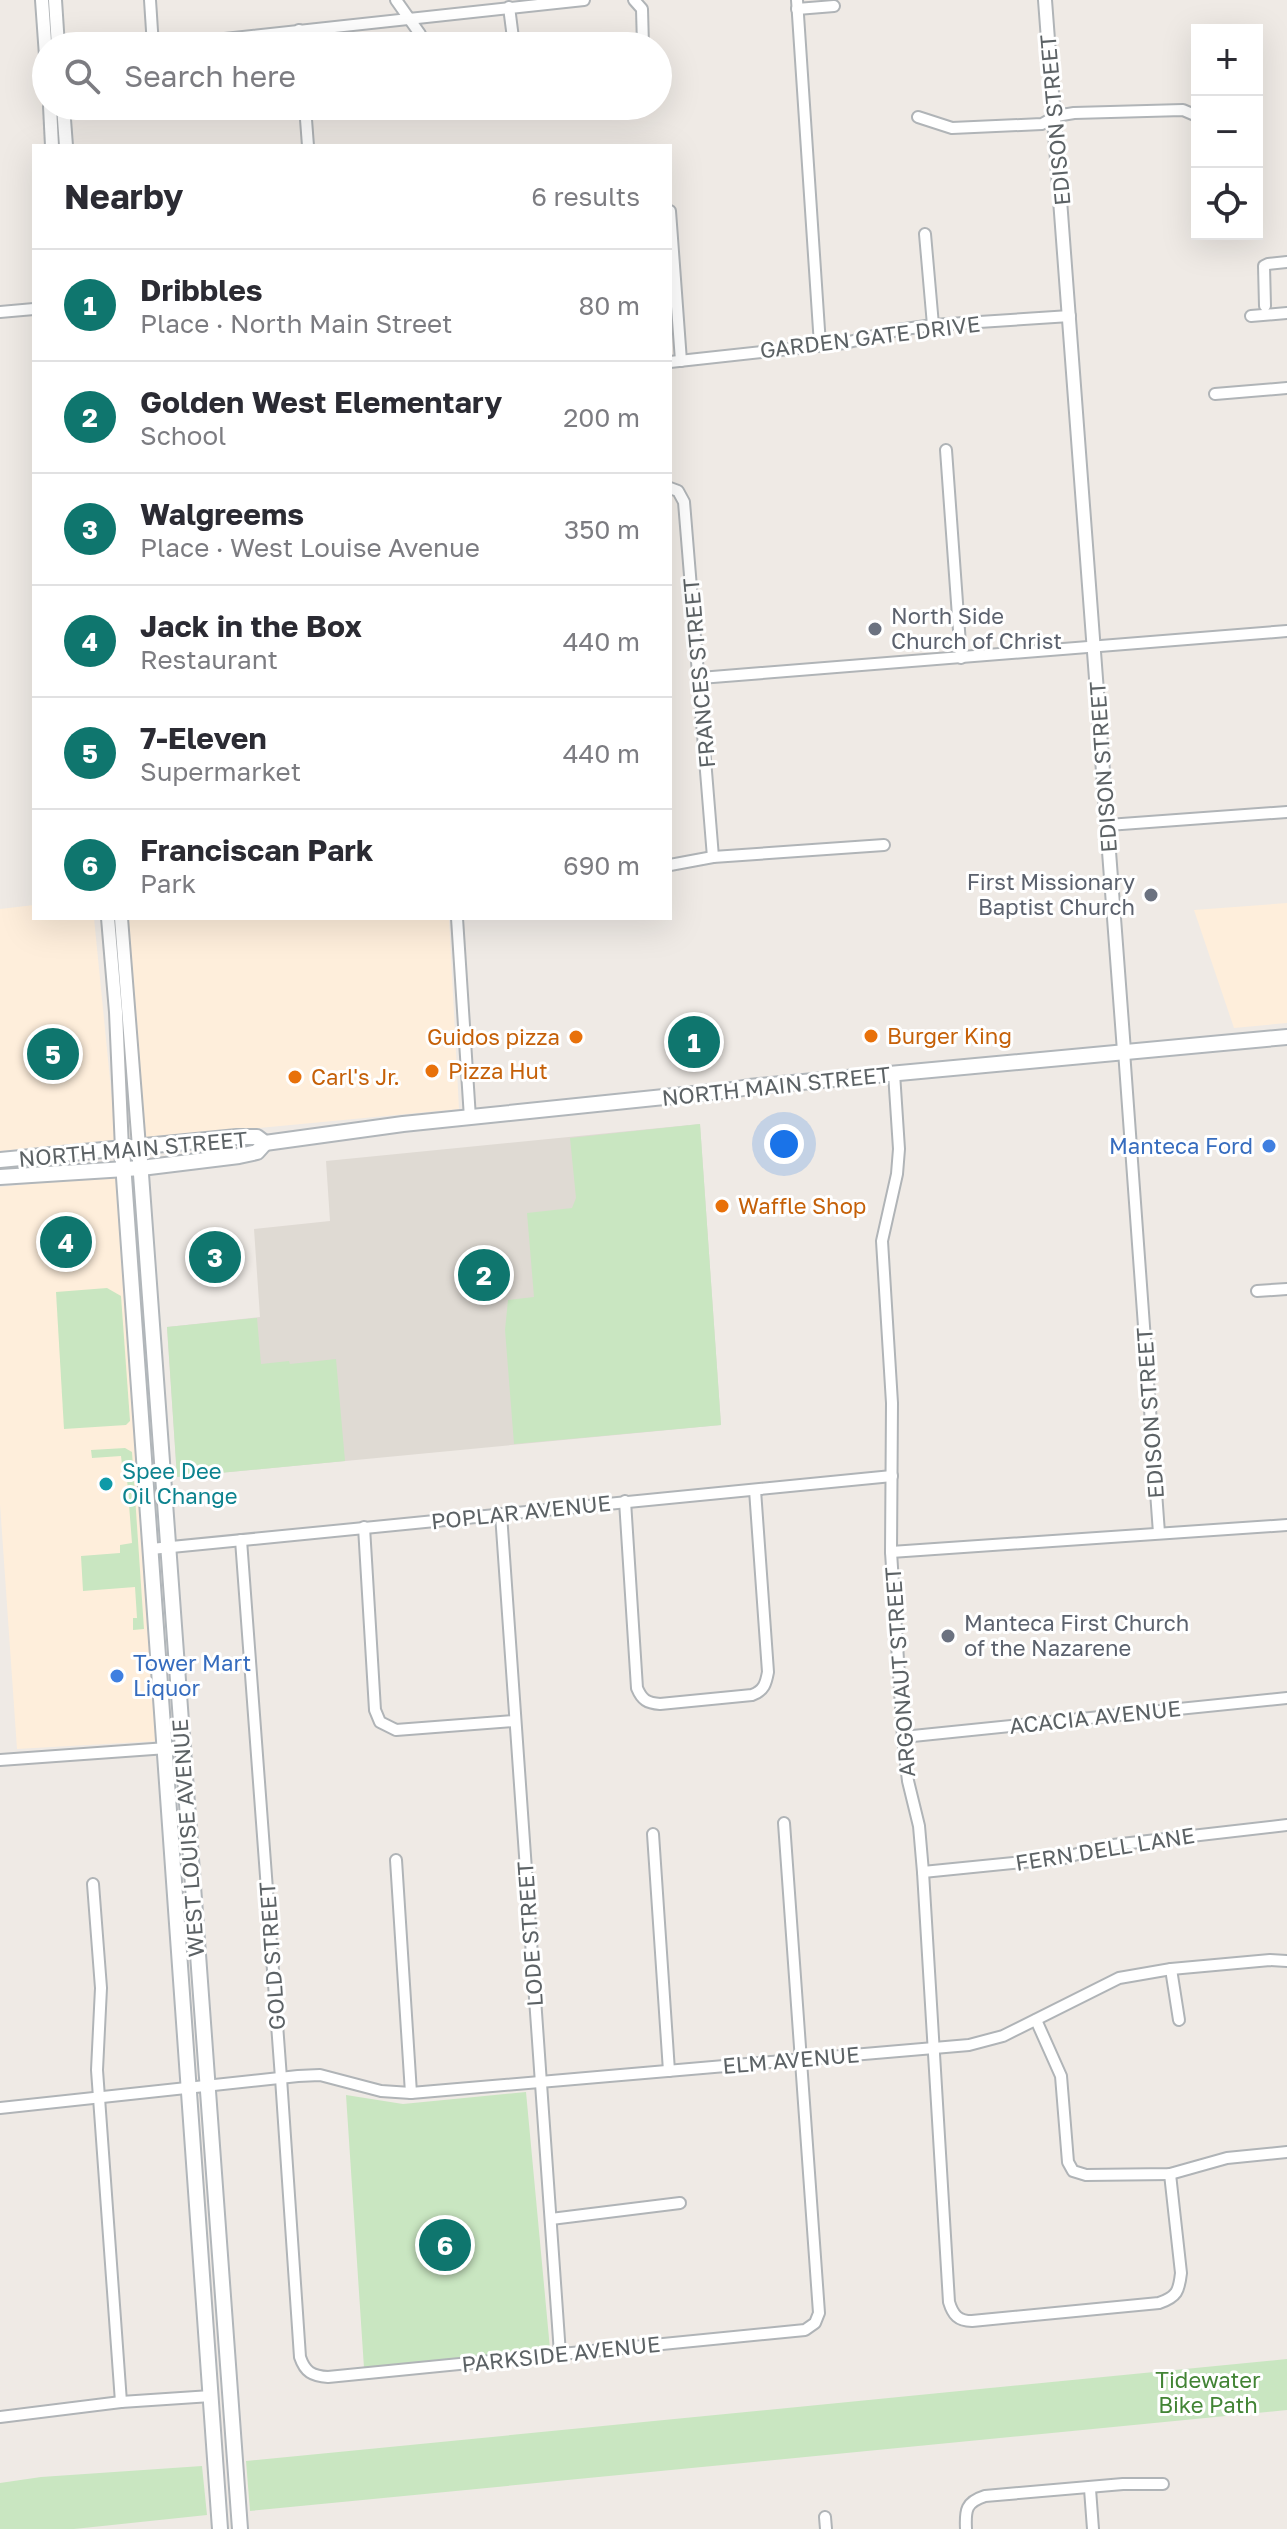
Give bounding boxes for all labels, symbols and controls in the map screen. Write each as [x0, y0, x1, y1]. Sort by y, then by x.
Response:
map controls [1191, 24, 1263, 240]
button: + [1191, 24, 1263, 96]
search box [32, 32, 672, 120]
street label: EDISON STREET [1034, 33, 1075, 207]
icon: search [60, 54, 104, 98]
text: Search here [124, 58, 296, 94]
button: − [1191, 96, 1263, 168]
button: locate [1191, 168, 1263, 240]
text: Nearby [64, 176, 184, 216]
text: 6 results [531, 181, 640, 212]
text: Dribbles [140, 272, 263, 308]
text: 1 [83, 290, 97, 321]
text: 80 m [579, 290, 640, 321]
text: Place · North Main Street [140, 308, 452, 339]
street label: GARDEN GATE DRIVE [758, 310, 982, 363]
text: Golden West Elementary [140, 384, 502, 420]
text: 2 [82, 402, 98, 433]
text: 200 m [563, 402, 640, 433]
text: School [140, 420, 226, 451]
text: Walgreems [140, 496, 304, 532]
text: 3 [82, 514, 98, 545]
text: 350 m [564, 514, 640, 545]
text: Place · West Louise Avenue [140, 532, 480, 563]
street label: FRANCES STREET [677, 577, 720, 769]
place label: North Side Church of Christ [891, 602, 1062, 654]
text: Jack in the Box [140, 608, 362, 644]
marker: North Side Church of Christ [866, 620, 884, 638]
text: 4 [82, 626, 98, 657]
text: 440 m [563, 626, 640, 657]
text: Restaurant [140, 644, 278, 675]
street label: EDISON STREET [1083, 680, 1122, 854]
text: 7-Eleven [140, 720, 267, 756]
text: 5 [82, 738, 98, 769]
text: 440 m [563, 738, 640, 769]
text: Supermarket [140, 756, 301, 787]
text: Franciscan Park [140, 832, 373, 868]
text: 6 [82, 850, 98, 881]
text: 690 m [563, 850, 640, 881]
text: Park [140, 868, 196, 899]
place label: First Missionary Baptist Church [967, 868, 1135, 920]
marker: First Missionary Baptist Church [1142, 886, 1160, 904]
pin: 1 [668, 1012, 720, 1072]
place label: Burger King [887, 1022, 1012, 1049]
place label: Guidos pizza [427, 1023, 560, 1050]
pin: 5 [27, 1024, 79, 1084]
marker: Burger King [862, 1027, 880, 1045]
marker: Guidos pizza [567, 1028, 585, 1046]
place label: Pizza Hut [448, 1057, 548, 1084]
street label: NORTH MAIN STREET [660, 1060, 892, 1111]
marker: Pizza Hut [423, 1062, 441, 1080]
place label: Carl's Jr. [311, 1063, 400, 1090]
marker: Carl's Jr. [286, 1068, 304, 1086]
your location [764, 1124, 804, 1164]
street label: NORTH MAIN STREET [17, 1125, 249, 1172]
place label: Manteca Ford [1109, 1132, 1253, 1159]
marker: Manteca Ford [1260, 1137, 1278, 1155]
place label: Waffle Shop [738, 1192, 866, 1219]
marker: Waffle Shop [713, 1197, 731, 1215]
pin: 4 [40, 1212, 92, 1272]
pin: 3 [189, 1227, 241, 1287]
pin: 2 [458, 1245, 510, 1305]
street label: EDISON STREET [1130, 1326, 1169, 1500]
place label: Spee Dee Oil Change [122, 1457, 237, 1509]
marker: Spee Dee Oil Change [97, 1475, 115, 1493]
street label: POPLAR AVENUE [430, 1489, 612, 1534]
street label: ARGONAUT STREET [879, 1566, 920, 1778]
place label: Manteca First Church of the Nazarene [964, 1609, 1189, 1661]
marker: Manteca First Church of the Nazarene [939, 1627, 957, 1645]
place label: Tower Mart Liquor [133, 1649, 251, 1701]
marker: Tower Mart Liquor [108, 1667, 126, 1685]
street label: ACACIA AVENUE [1008, 1694, 1182, 1739]
street label: WEST LOUISE AVENUE [166, 1718, 209, 1958]
street label: FERN DELL LANE [1013, 1821, 1197, 1876]
street label: LODE STREET [511, 1860, 548, 2008]
street label: GOLD STREET [253, 1881, 290, 2031]
street label: ELM AVENUE [721, 2040, 861, 2079]
pin: 6 [419, 2215, 471, 2275]
street label: PARKSIDE AVENUE [460, 2330, 662, 2377]
park label: Tidewater Bike Path [1155, 2366, 1261, 2418]

